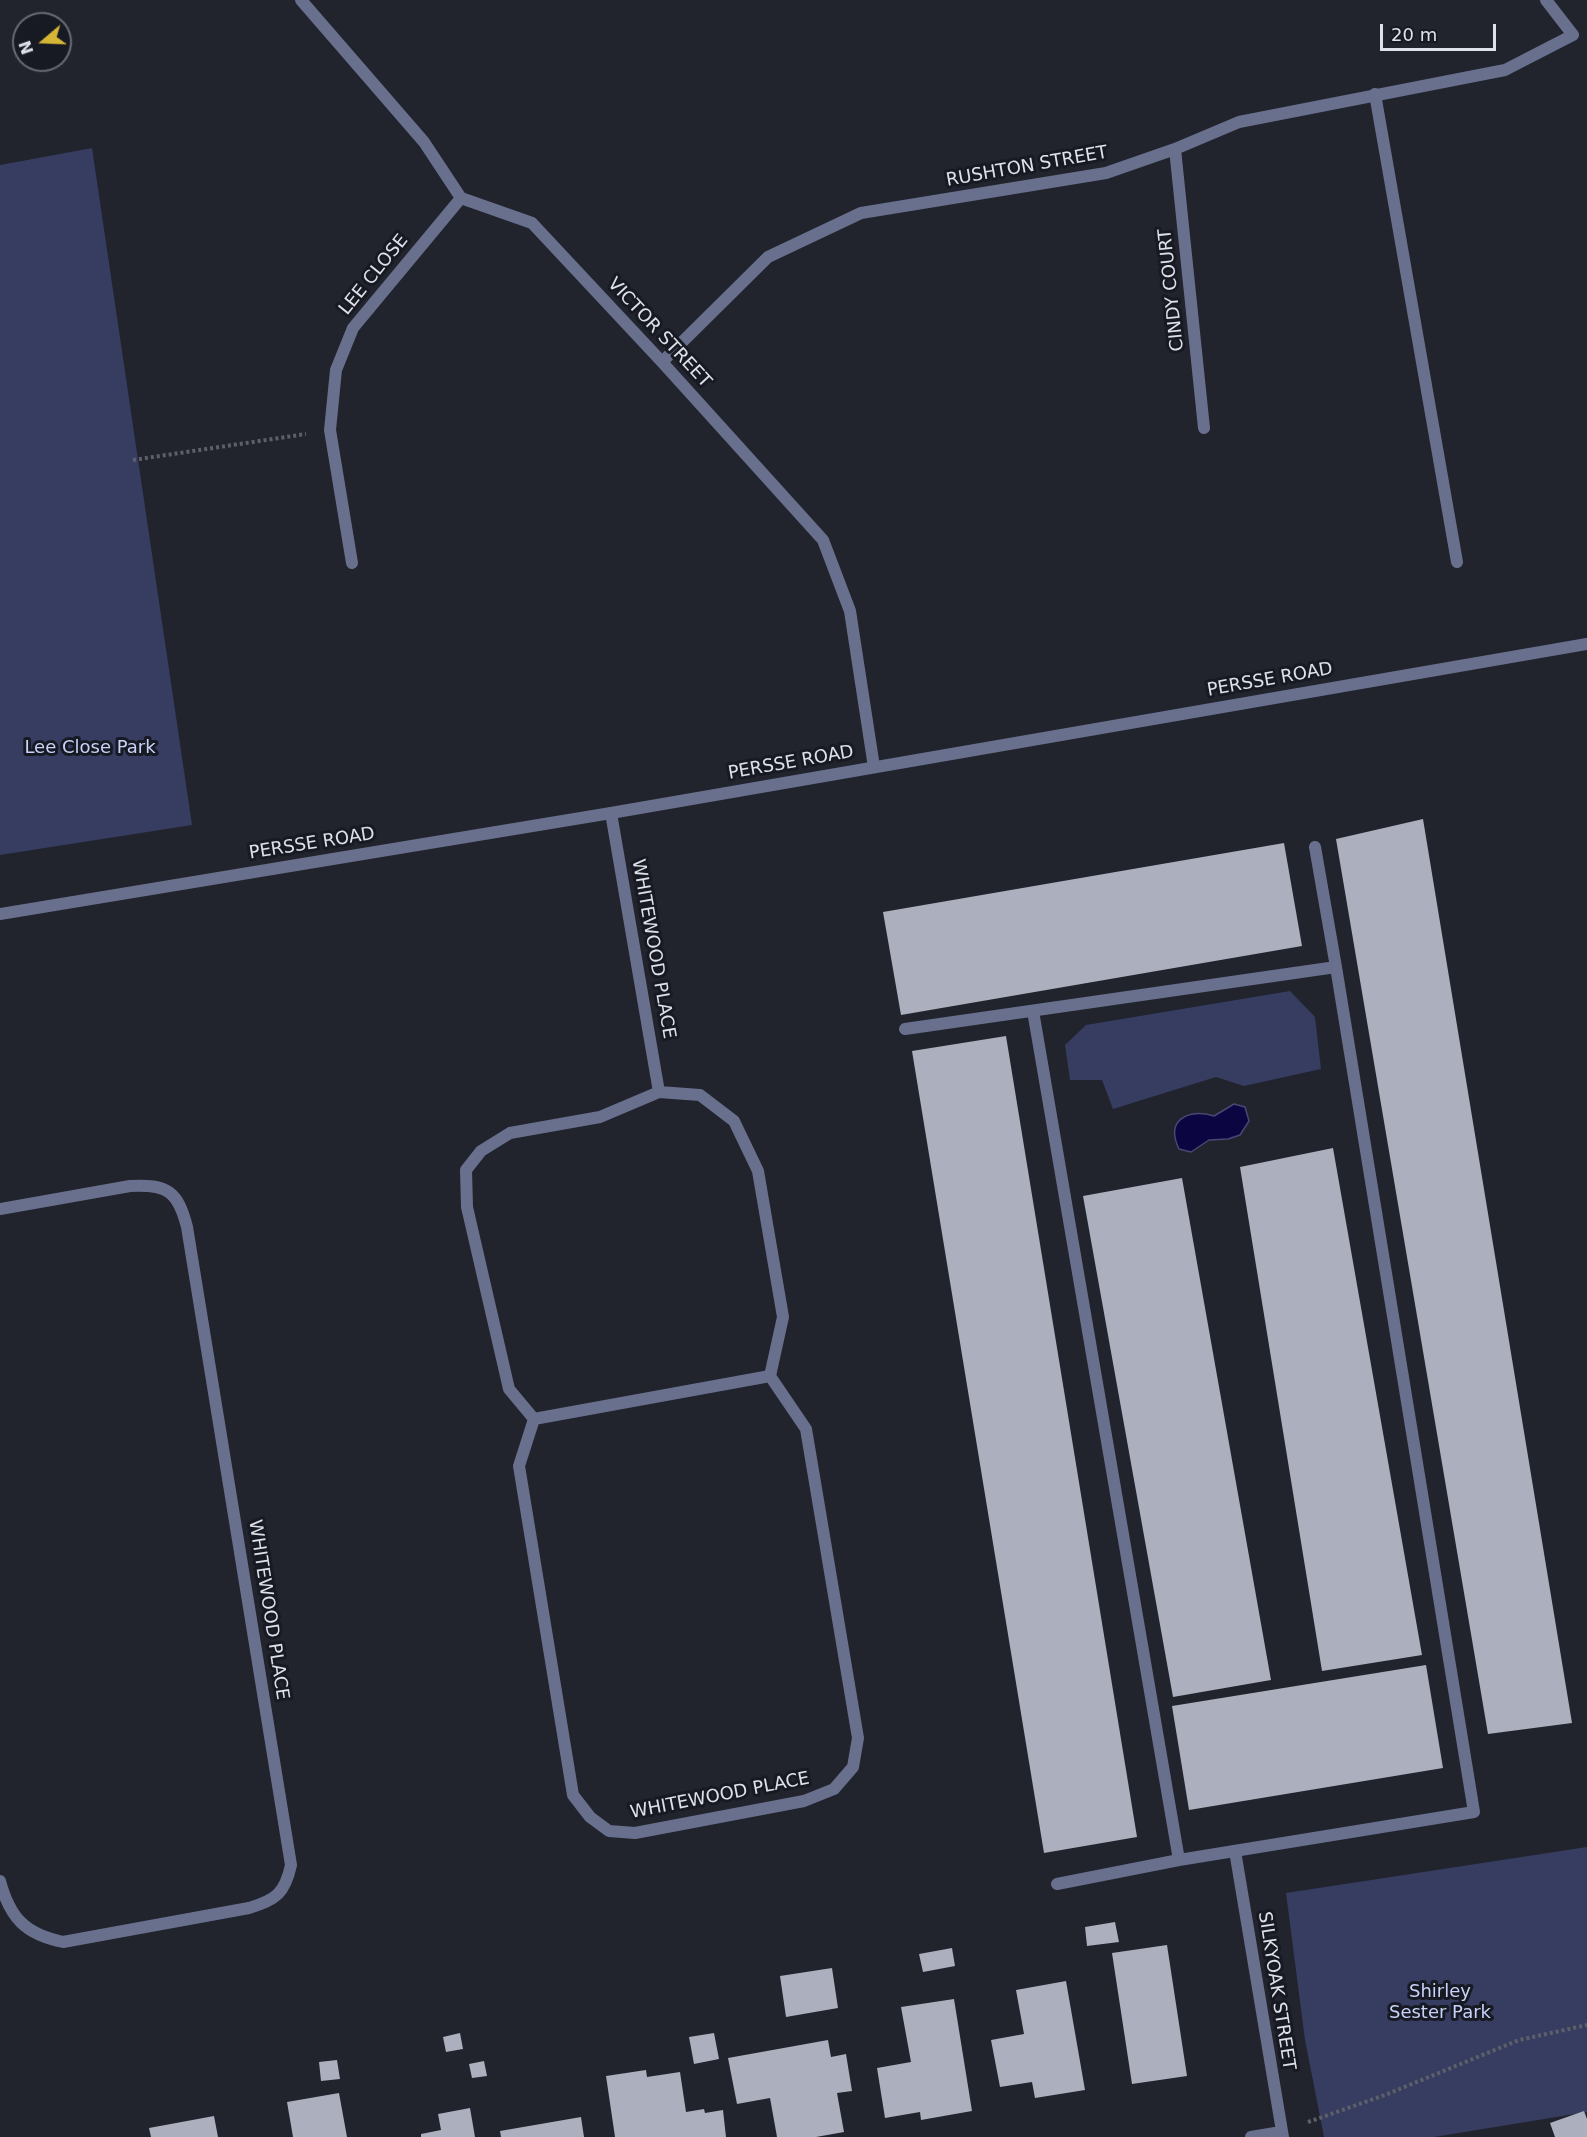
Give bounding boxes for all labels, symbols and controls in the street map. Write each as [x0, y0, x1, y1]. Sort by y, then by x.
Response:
north arrow [12, 12, 72, 72]
scale bar [1383, 12, 1498, 50]
text: 20 m [1391, 24, 1437, 45]
text: N [15, 38, 38, 57]
street label: RUSHTON STREET [945, 142, 1109, 192]
street label: CINDY COURT [1155, 228, 1189, 352]
street label: LEE CLOSE [335, 230, 413, 320]
street label: VICTOR STREET [603, 274, 715, 392]
street label: PERSSE ROAD [1205, 658, 1335, 702]
park label: Lee Close Park [24, 737, 156, 759]
street label: PERSSE ROAD [726, 741, 856, 785]
street label: PERSSE ROAD [247, 823, 377, 865]
street label: WHITEWOOD PLACE [627, 858, 679, 1040]
street label: WHITEWOOD PLACE [243, 1518, 293, 1702]
street label: WHITEWOOD PLACE [629, 1768, 811, 1824]
street label: SILKYOAK STREET [1253, 1910, 1299, 2072]
park label: Shirley Sester Park [1389, 1981, 1491, 2024]

